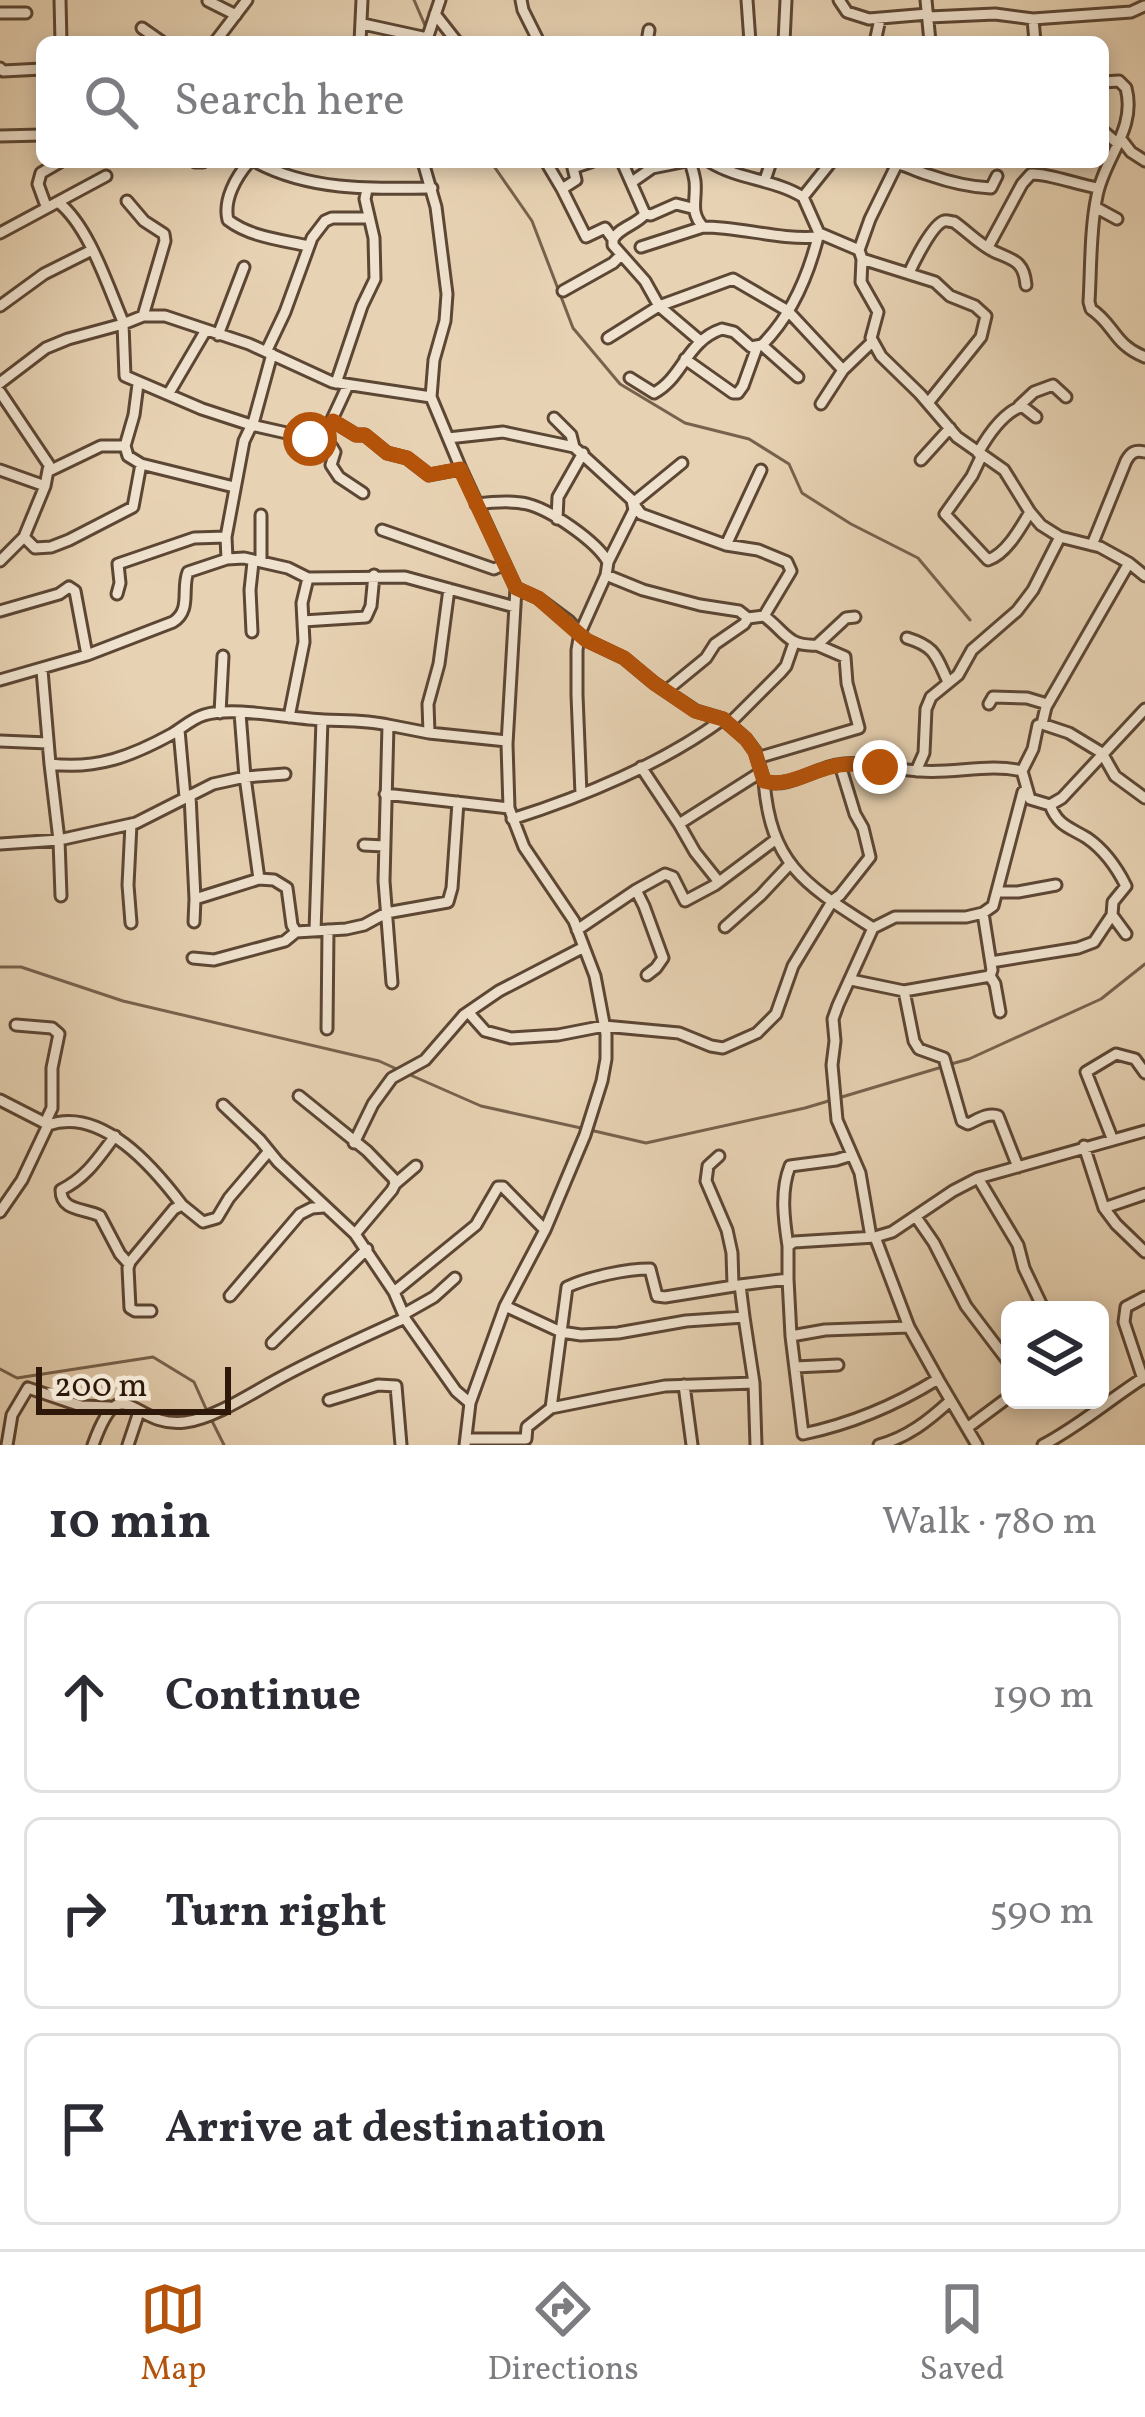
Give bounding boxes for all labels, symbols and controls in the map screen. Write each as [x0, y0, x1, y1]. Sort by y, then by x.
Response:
search box [36, 36, 1109, 168]
icon: search [78, 69, 144, 135]
text: Search here [174, 71, 405, 134]
route start [283, 412, 337, 466]
route end [853, 740, 907, 794]
map controls [1001, 1301, 1109, 1409]
button: layers [1001, 1301, 1109, 1409]
scale bar [36, 1361, 231, 1414]
text: 200 m [54, 1365, 148, 1411]
text: 10 min [48, 1488, 211, 1559]
text: Walk · 780 m [882, 1496, 1097, 1550]
icon: ahead [51, 1664, 117, 1730]
text: Continue [165, 1666, 361, 1729]
text: 190 m [992, 1670, 1094, 1724]
icon: right [51, 1880, 117, 1946]
text: Turn right [165, 1882, 386, 1945]
text: 590 m [989, 1886, 1094, 1940]
icon: arrive [51, 2096, 117, 2162]
text: Arrive at destination [165, 2098, 606, 2161]
tab: Map [140, 2276, 207, 2394]
tab: Directions [487, 2276, 639, 2394]
tab: Saved [920, 2276, 1005, 2394]

